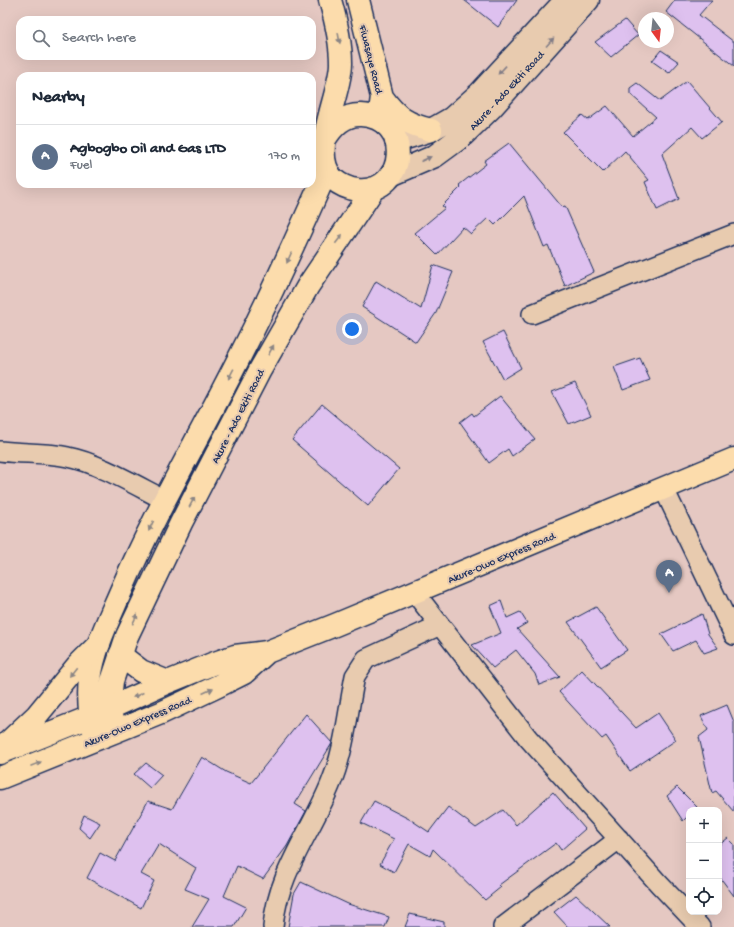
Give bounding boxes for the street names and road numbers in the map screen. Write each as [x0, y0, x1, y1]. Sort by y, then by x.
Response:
street label: Fiwasaye Road [355, 23, 385, 97]
street label: Akure - Ado Ekiti Road [468, 48, 548, 133]
street label: Akure - Ado Ekiti Road [210, 367, 268, 466]
street label: Akure-Owo Express Road [446, 530, 559, 587]
street label: Akure-Owo Express Road [82, 694, 195, 751]

